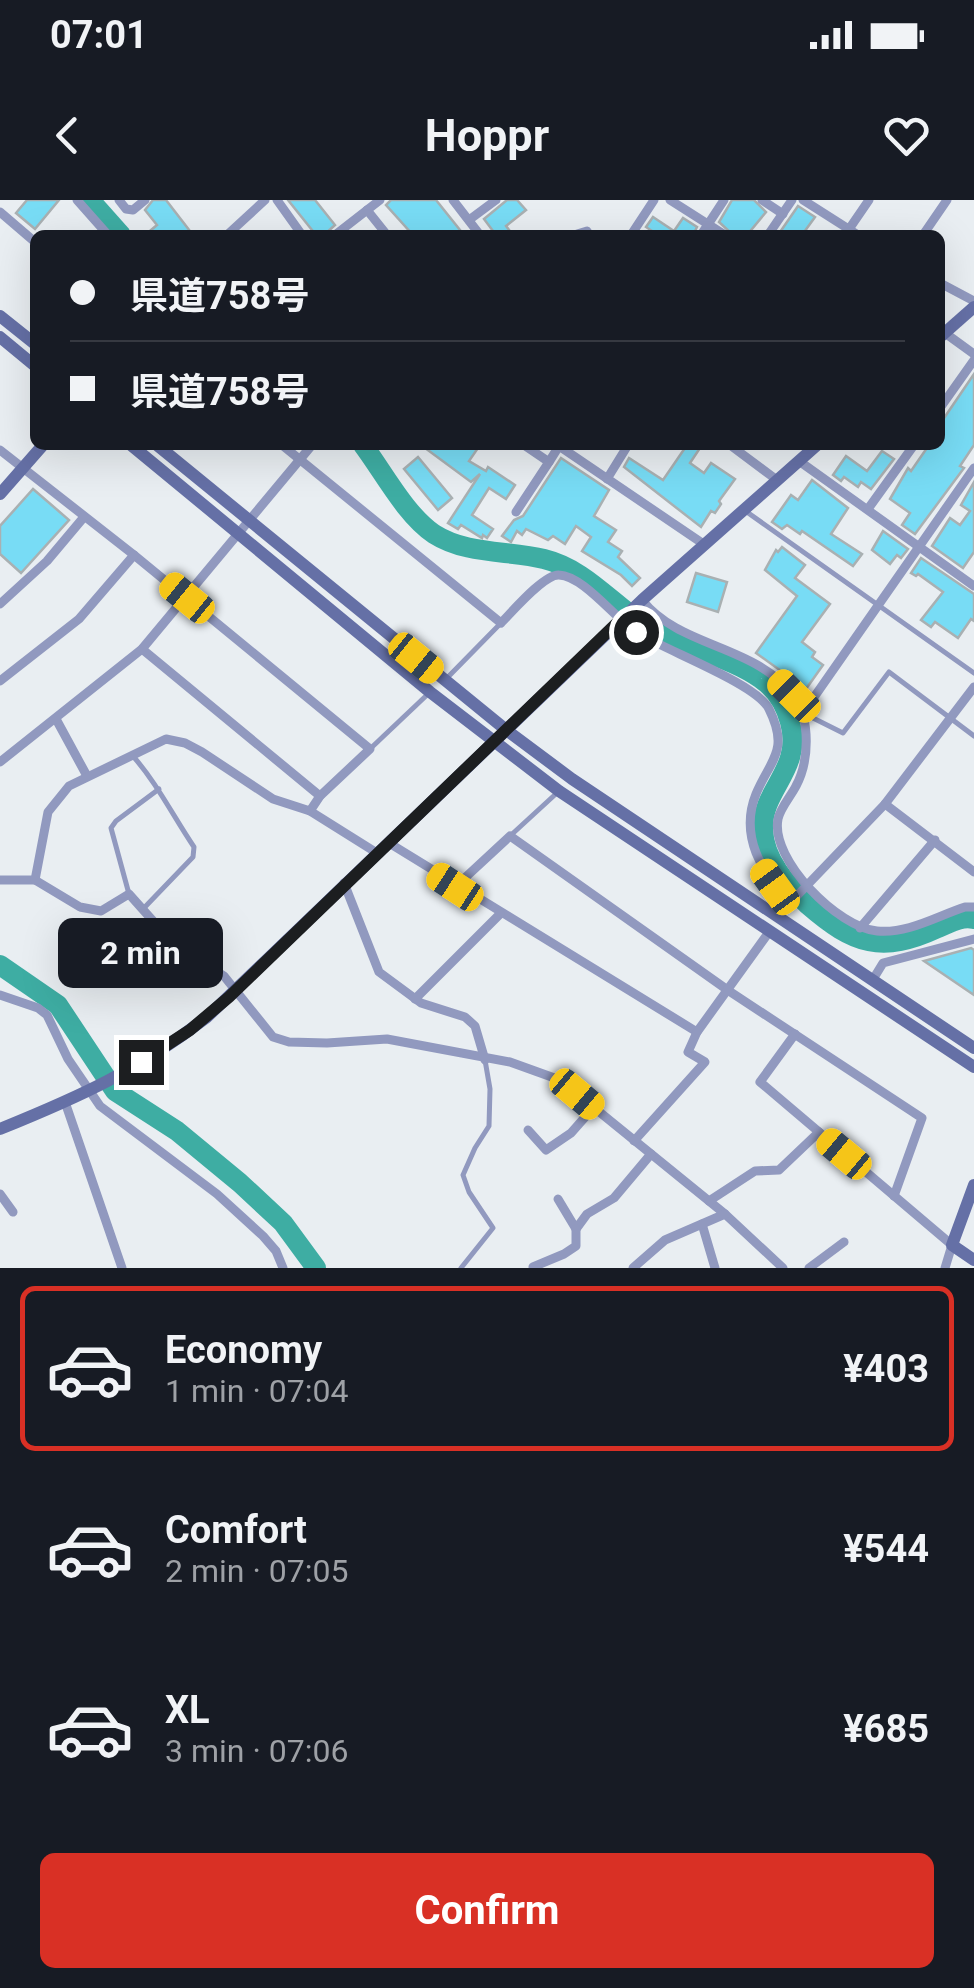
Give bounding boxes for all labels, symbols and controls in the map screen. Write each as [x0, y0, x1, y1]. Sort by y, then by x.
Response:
text: 07:01 [50, 13, 148, 57]
icon: back [40, 108, 95, 163]
icon: heart [879, 108, 934, 163]
text: Hoppr [425, 109, 549, 162]
text: 県道758号 [130, 274, 309, 318]
text: 県道758号 [130, 370, 309, 414]
car [154, 567, 220, 629]
route start [614, 610, 659, 655]
car [383, 627, 449, 689]
car [762, 664, 826, 728]
car [745, 854, 805, 920]
car [422, 858, 488, 916]
callout: 2 min [58, 917, 224, 987]
text: 2 min [100, 934, 181, 972]
route end [119, 1040, 164, 1085]
car [544, 1063, 610, 1125]
car [811, 1123, 877, 1185]
icon: car [45, 1324, 135, 1414]
text: Economy [165, 1328, 322, 1372]
text: ¥403 [843, 1347, 929, 1391]
text: 1 min · 07:04 [165, 1372, 348, 1410]
icon: car [45, 1504, 135, 1594]
text: Comfort [165, 1508, 307, 1552]
text: ¥544 [843, 1527, 929, 1571]
text: 2 min · 07:05 [165, 1552, 348, 1590]
icon: car [45, 1684, 135, 1774]
text: XL [165, 1688, 210, 1732]
text: ¥685 [843, 1707, 929, 1751]
text: 3 min · 07:06 [165, 1732, 348, 1770]
button: Confirm [40, 1853, 934, 1968]

